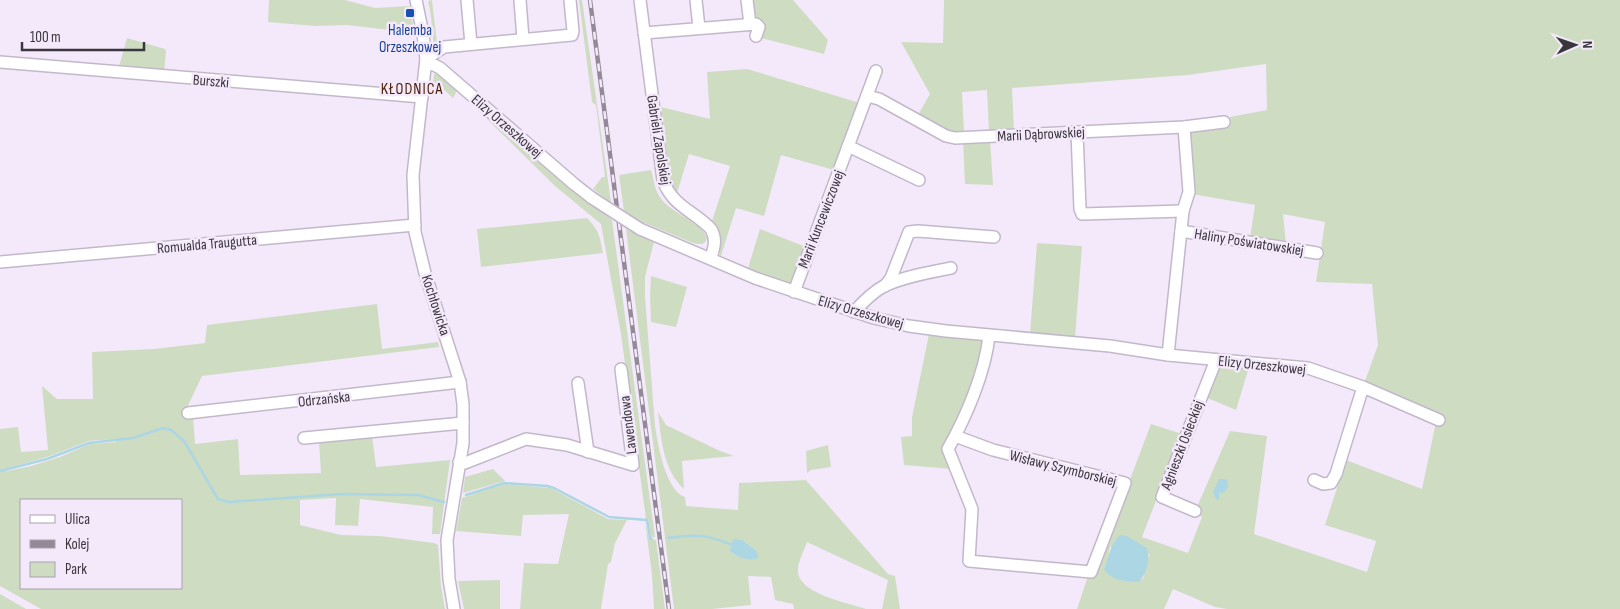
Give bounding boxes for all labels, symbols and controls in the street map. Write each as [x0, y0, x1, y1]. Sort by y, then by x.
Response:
marker: Halemba Orzeszkowej [404, 7, 416, 19]
scale bar [22, 20, 145, 52]
north arrow [1550, 20, 1600, 70]
place label: Halemba Orzeszkowej [379, 21, 441, 57]
text: 100 m [30, 28, 61, 47]
text: N [1579, 41, 1596, 49]
street label: Burszki [192, 70, 230, 93]
district label: KŁODNICA [381, 80, 443, 99]
street label: Elizy Orzeszkowej [467, 90, 546, 163]
street label: Gabrieli Zapolskiej [642, 94, 675, 187]
street label: Marii Dąbrowskiej [997, 123, 1086, 146]
street label: Marii Kuncewiczowej [794, 167, 849, 271]
street label: Haliny Poświatowskiej [1193, 224, 1305, 261]
street label: Romualda Traugutta [156, 231, 258, 258]
street label: Kochłowicka [417, 272, 454, 338]
street label: Elizy Orzeszkowej [816, 291, 906, 334]
street label: Elizy Orzeszkowej [1217, 351, 1307, 380]
street label: Odrzańska [297, 387, 351, 412]
street label: Lawendowa [615, 395, 641, 455]
street label: Agnieszki Osieckiej [1156, 398, 1208, 493]
street label: Wisławy Szymborskiej [1007, 446, 1119, 491]
legend [20, 499, 182, 589]
text: Ulica [65, 510, 90, 529]
text: Kolej [65, 535, 90, 554]
text: Park [65, 560, 87, 579]

